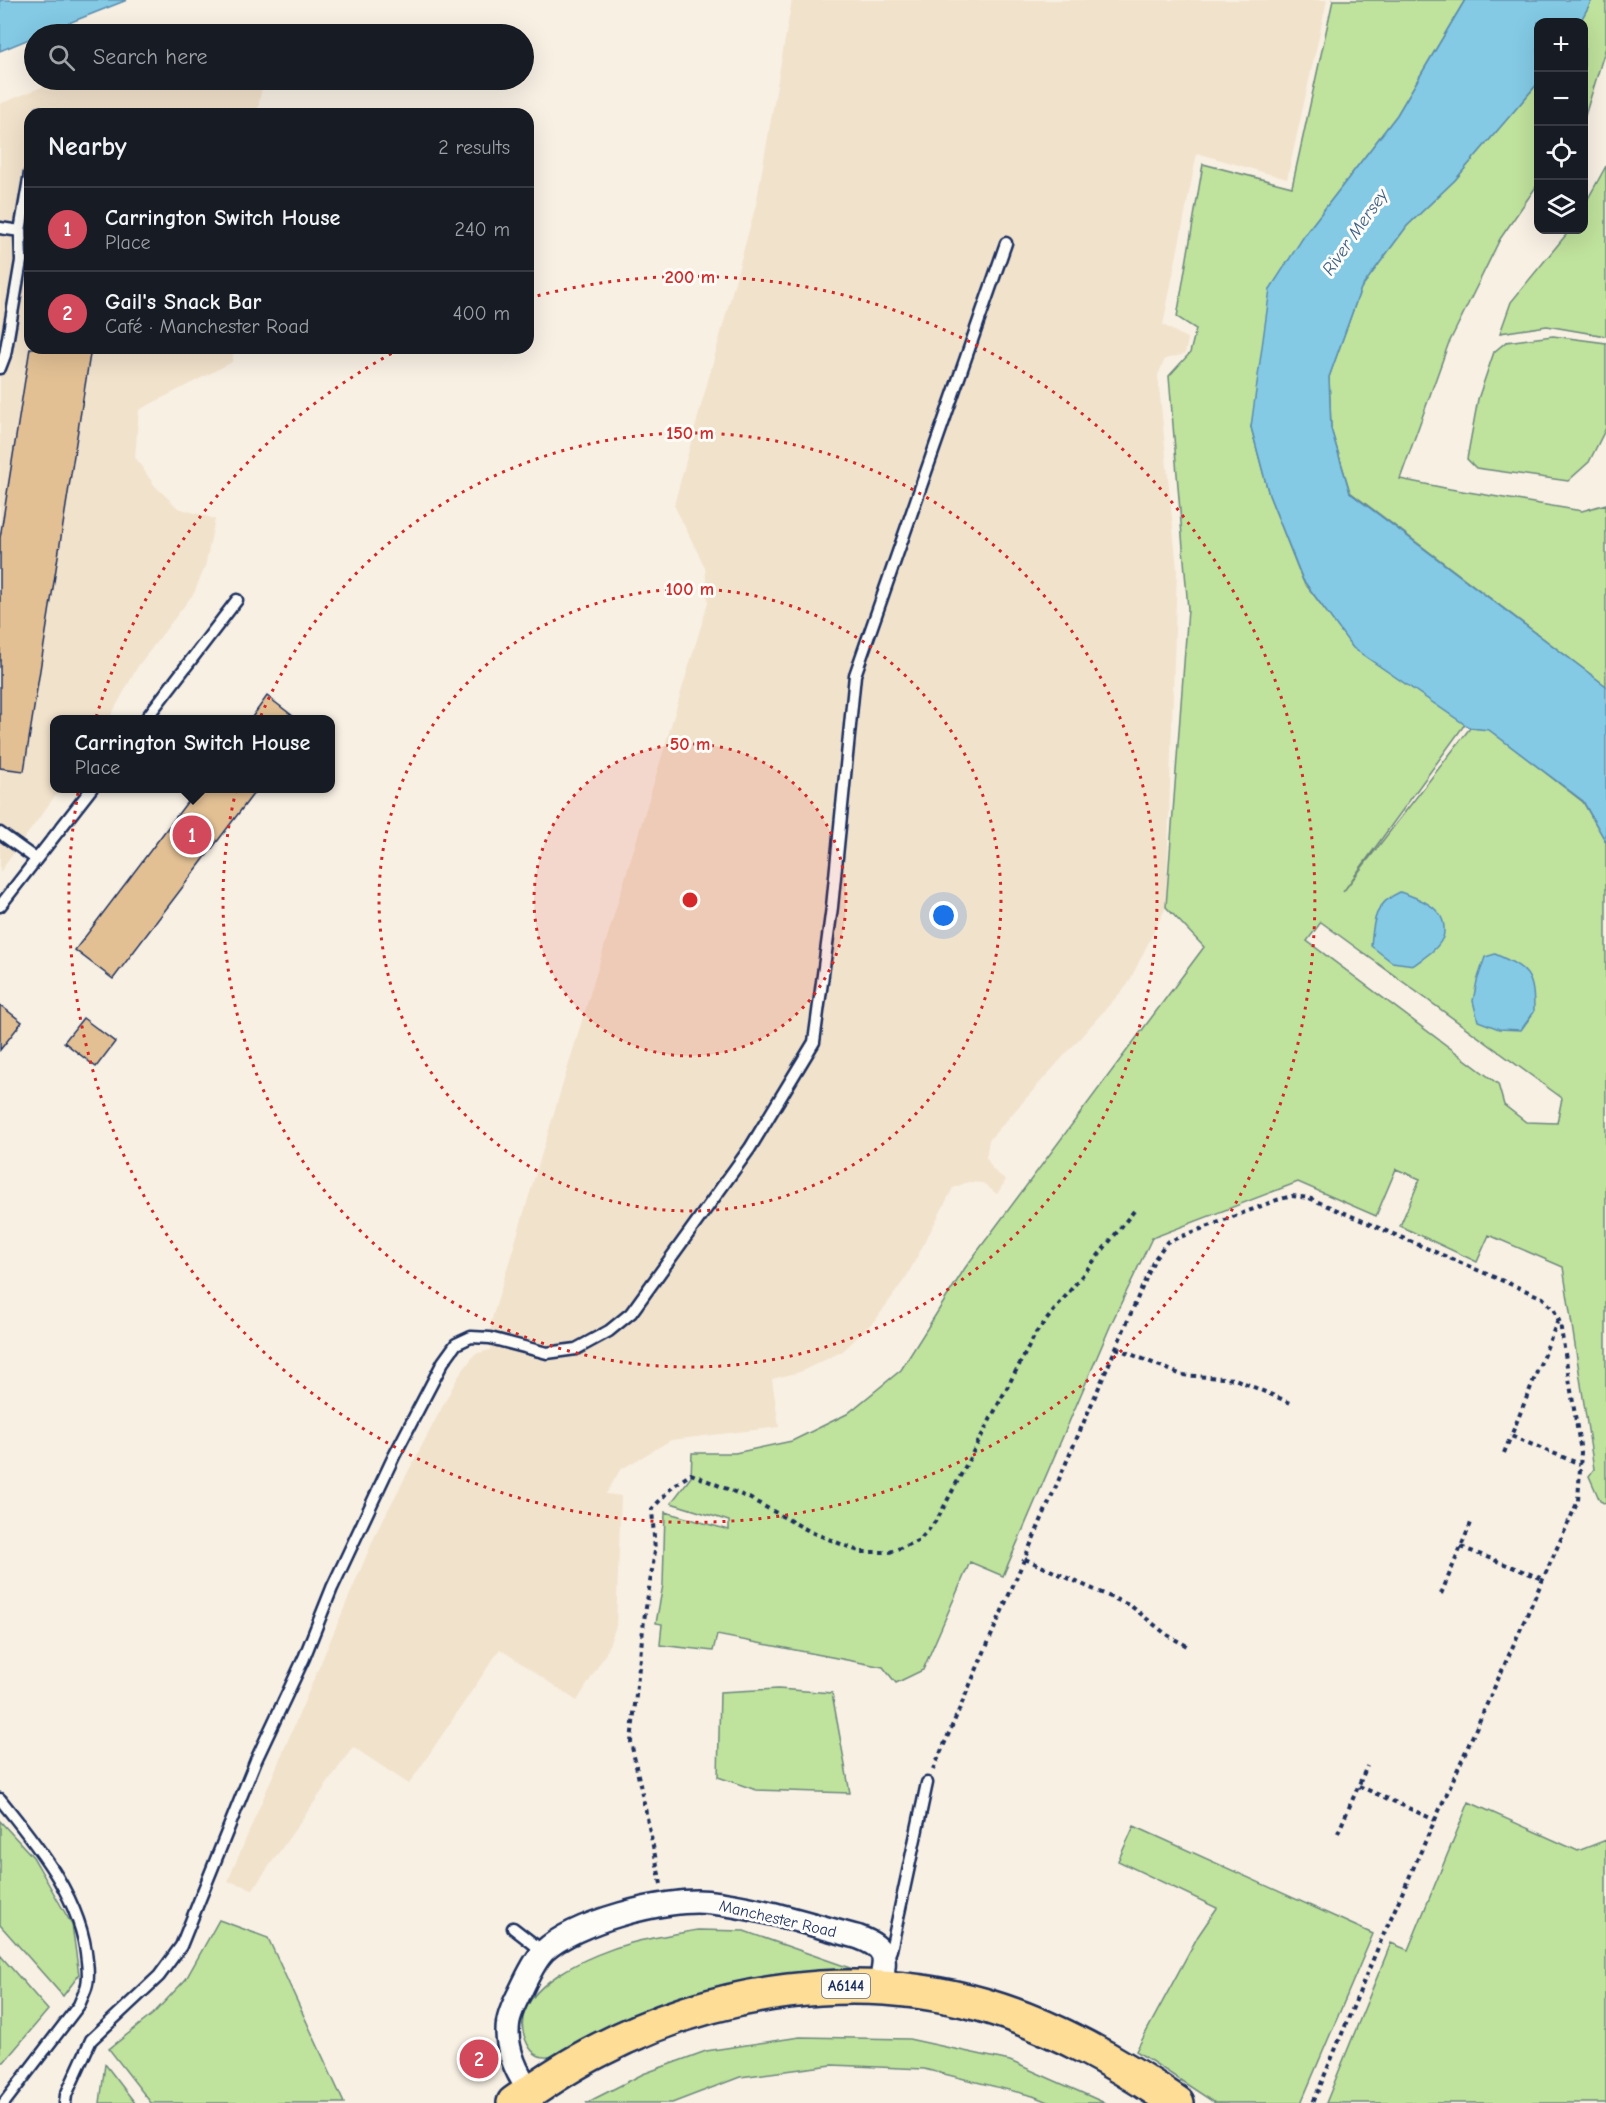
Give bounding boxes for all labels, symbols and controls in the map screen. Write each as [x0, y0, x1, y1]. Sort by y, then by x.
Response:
map controls [1534, 18, 1588, 234]
button: + [1534, 18, 1588, 72]
search box [24, 24, 534, 90]
icon: search [45, 41, 78, 74]
text: Search here [93, 44, 208, 70]
button: − [1534, 72, 1588, 126]
button: locate [1534, 126, 1588, 180]
text: Nearby [48, 132, 127, 162]
text: 2 results [438, 136, 510, 159]
button: layers [1534, 180, 1588, 234]
water label: River Mersey [1318, 184, 1393, 279]
text: Carrington Switch House [105, 205, 340, 231]
text: 1 [64, 218, 71, 241]
text: 240 m [455, 218, 510, 241]
text: Place [105, 231, 151, 254]
text: 200 m [665, 267, 715, 288]
text: Gail's Snack Bar [105, 289, 261, 315]
text: 2 [63, 302, 72, 325]
text: 400 m [453, 302, 510, 325]
text: Café · Manchester Road [105, 315, 309, 338]
text: 150 m [666, 423, 714, 444]
text: 100 m [666, 579, 714, 600]
popup [50, 715, 335, 793]
text: Carrington Switch House [75, 730, 310, 756]
text: 50 m [670, 734, 710, 755]
text: Place [75, 756, 120, 779]
pin: 1 [172, 812, 212, 858]
centre of rings [680, 890, 700, 910]
your location [929, 901, 958, 930]
street label: Manchester Road [717, 1897, 838, 1941]
road number: A6144 [822, 1974, 870, 1998]
pin: 2 [460, 2036, 498, 2082]

